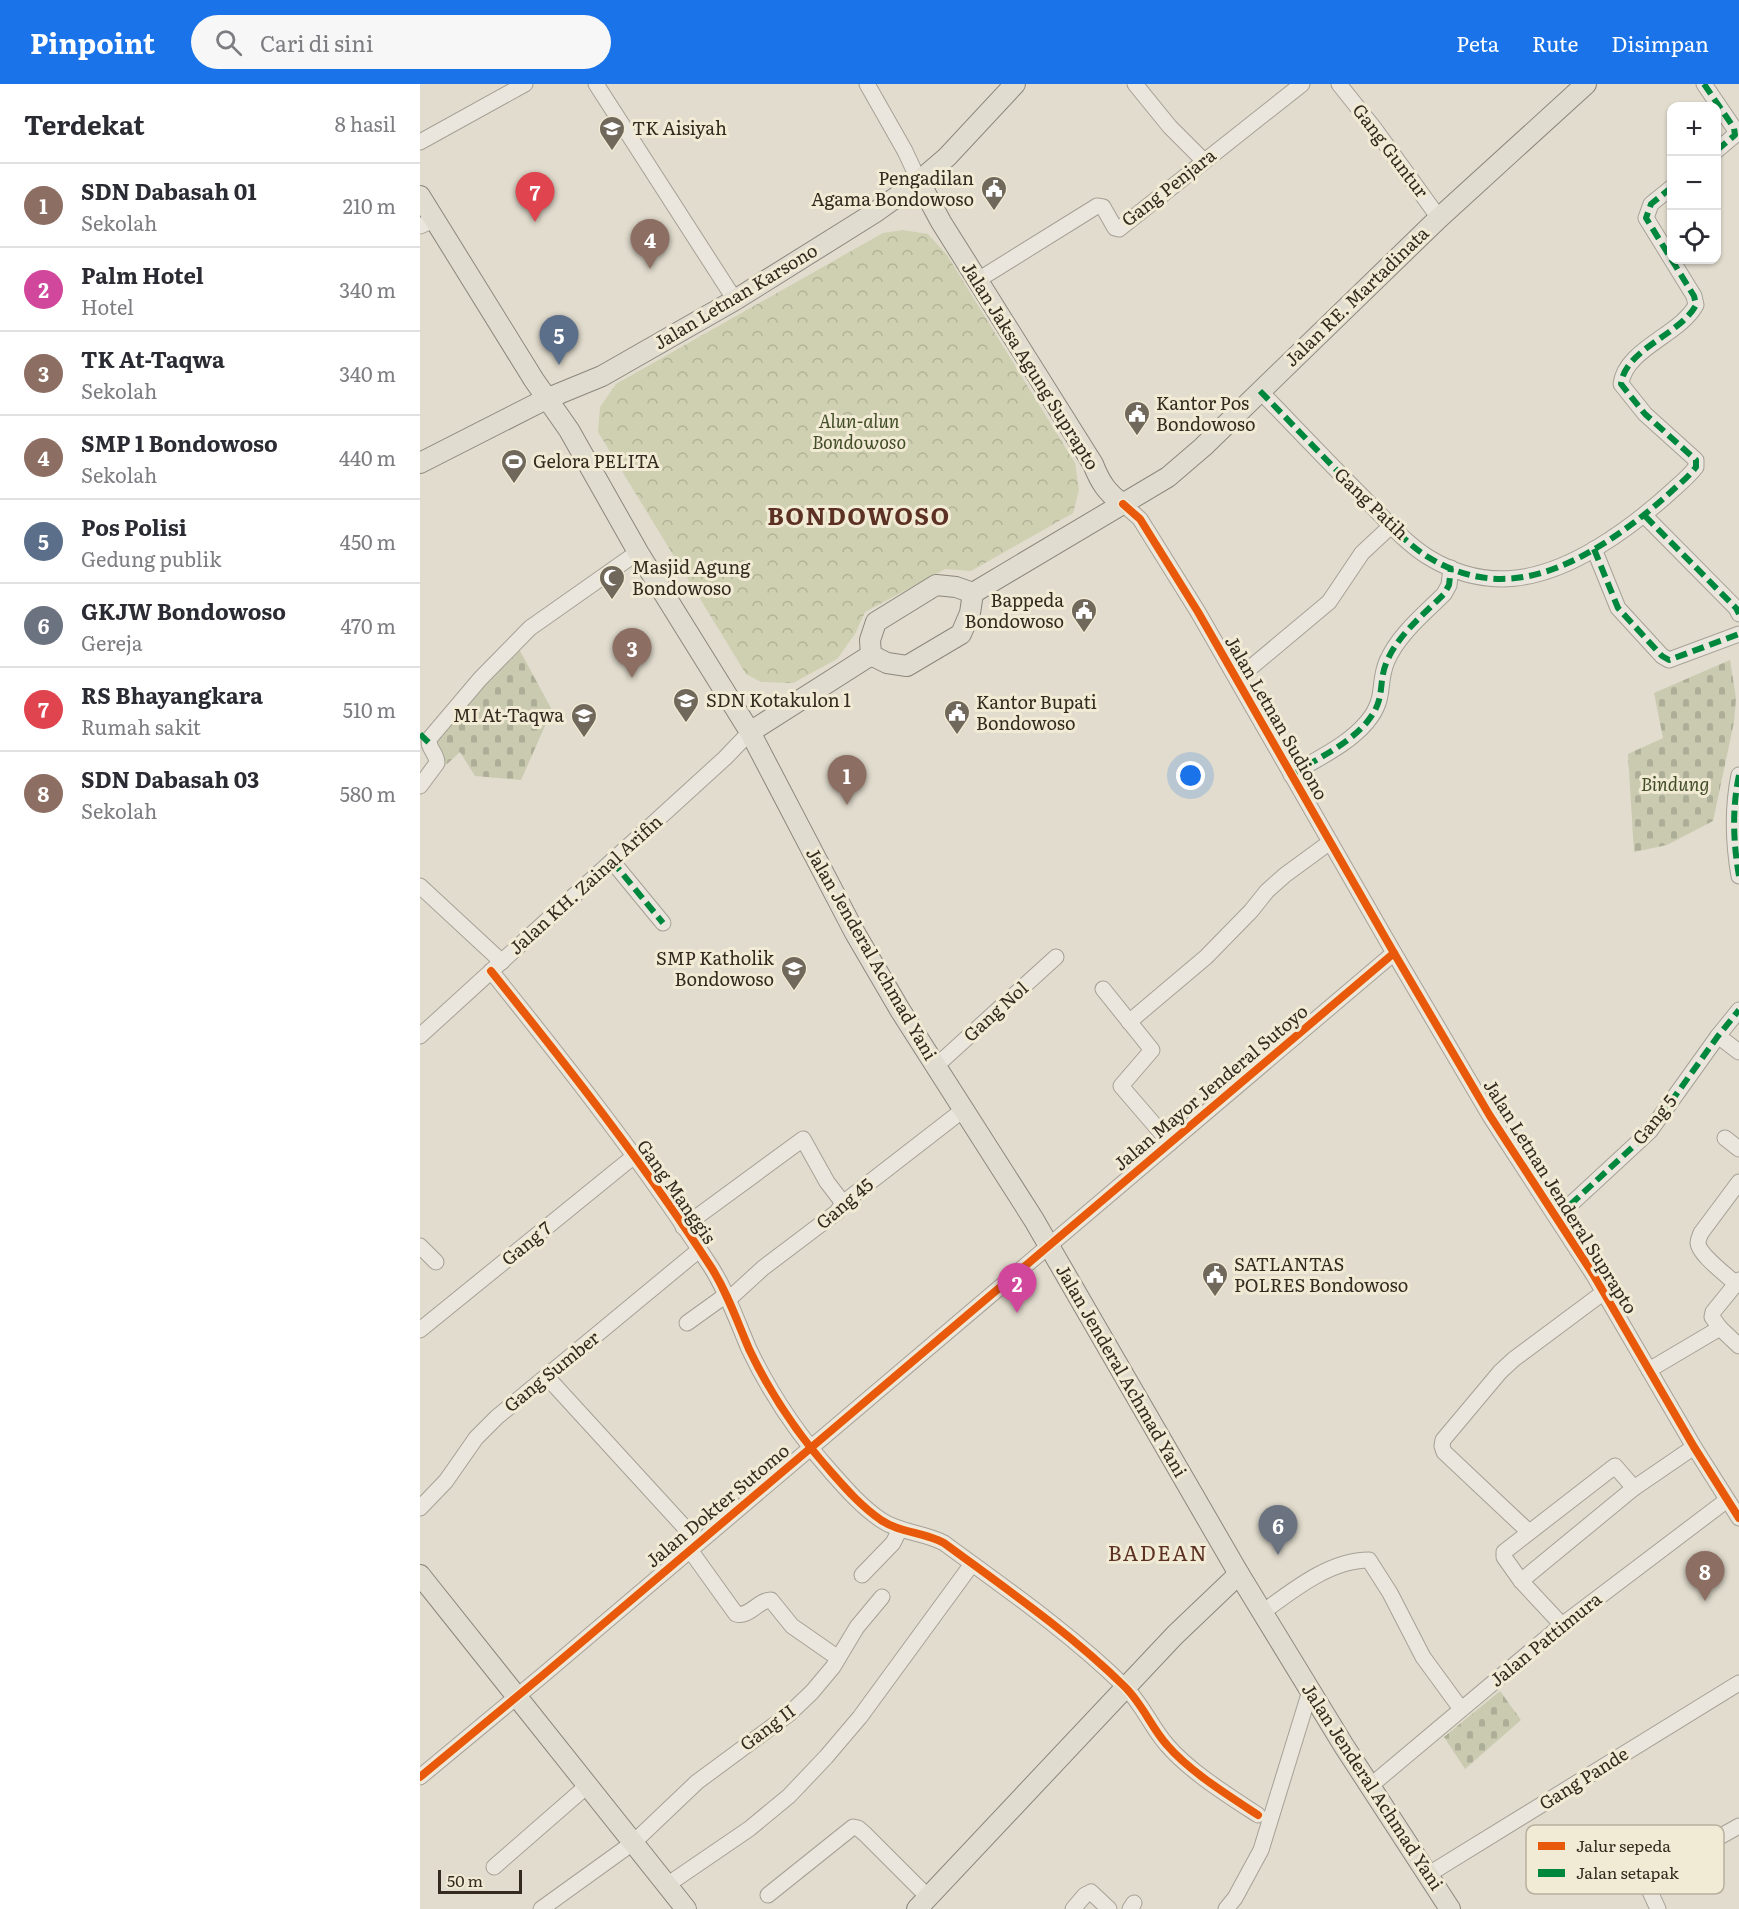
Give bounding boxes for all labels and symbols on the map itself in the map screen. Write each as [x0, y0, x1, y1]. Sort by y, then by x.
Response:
street label: Gang Guntur [1347, 97, 1436, 203]
school or university icon: TK Aisiyah [597, 114, 627, 152]
place label: TK Aisiyah [632, 114, 727, 141]
street label: Gang Penjara [1115, 141, 1221, 232]
place label: Pengadilan Agama Bondowoso [811, 164, 974, 212]
pin: 7 [516, 172, 554, 222]
public building icon: Pengadilan Agama Bondowoso [979, 174, 1009, 212]
street label: Jalan RE. Martadinata [1278, 219, 1434, 372]
pin: 4 [630, 220, 670, 269]
street label: Jalan Letnan Karsono [648, 236, 822, 355]
street label: Jalan Jaksa Agung Suprapto [956, 256, 1107, 475]
pin: 5 [540, 316, 578, 365]
place label: Kantor Pos Bondowoso [1156, 389, 1255, 437]
public building icon: Kantor Pos Bondowoso [1122, 399, 1152, 437]
park label: Alun-alun Bondowoso [812, 407, 906, 455]
sports icon: Gelora PELITA [499, 447, 529, 485]
place label: Gelora PELITA [533, 447, 659, 474]
street label: Gang Patih [1329, 461, 1415, 545]
district label: BONDOWOSO [767, 497, 951, 532]
place label: Masjid Agung Bondowoso [632, 553, 751, 601]
mosque icon: Masjid Agung Bondowoso [597, 563, 627, 601]
place label: Bappeda Bondowoso [965, 586, 1064, 634]
public building icon: Bappeda Bondowoso [1069, 596, 1099, 634]
pin: 3 [612, 628, 652, 678]
street label: Jalan Letnan Sudiono [1219, 630, 1336, 805]
school or university icon: SDN Kotakulon 1 [671, 686, 701, 724]
place label: SDN Kotakulon 1 [706, 686, 851, 713]
place label: Kantor Bupati Bondowoso [976, 688, 1097, 736]
public building icon: Kantor Bupati Bondowoso [942, 698, 972, 736]
place label: MI At-Taqwa [453, 701, 564, 728]
school or university icon: MI At-Taqwa [569, 701, 599, 739]
pin: 1 [828, 756, 866, 805]
your location [1176, 761, 1205, 790]
park label: Bindung [1641, 770, 1709, 797]
street label: Jalan KH. Zainal Arifin [502, 808, 668, 960]
street label: Jalan Jenderal Achmad Yani [800, 842, 945, 1065]
place label: SMP Katholik Bondowoso [656, 944, 775, 992]
school or university icon: SMP Katholik Bondowoso [779, 954, 809, 992]
street label: Gang Nol [957, 974, 1033, 1047]
street label: Jalan Mayor Jenderal Sutoyo [1107, 997, 1313, 1176]
street label: Jalan Letnan Jenderal Suprapto [1478, 1074, 1645, 1319]
street label: Gang 5 [1625, 1088, 1682, 1150]
street label: Gang Manggis [631, 1133, 723, 1249]
street label: Gang 45 [809, 1171, 879, 1235]
street label: Gang 7 [495, 1214, 557, 1271]
place label: SATLANTAS POLRES Bondowoso [1234, 1250, 1408, 1298]
street label: Jalan Jenderal Achmad Yani [1050, 1259, 1195, 1482]
public building icon: SATLANTAS POLRES Bondowoso [1200, 1260, 1230, 1298]
pin: 2 [998, 1264, 1036, 1313]
street label: Gang Sumber [497, 1324, 605, 1418]
street label: Jalan Dokter Sutomo [639, 1437, 795, 1573]
pin: 6 [1258, 1506, 1298, 1555]
district label: BADEAN [1108, 1536, 1208, 1567]
pin: 8 [1686, 1552, 1724, 1601]
street label: Jalan Pattimura [1483, 1585, 1607, 1693]
street label: Jalan Jenderal Achmad Yani [1296, 1677, 1451, 1895]
street label: Gang II [734, 1697, 801, 1757]
street label: Gang Pande [1533, 1740, 1633, 1816]
legend [1526, 1825, 1724, 1894]
text: Jalur sepeda [1576, 1833, 1671, 1857]
text: Jalan setapak [1576, 1860, 1679, 1884]
scale bar [438, 1867, 522, 1894]

